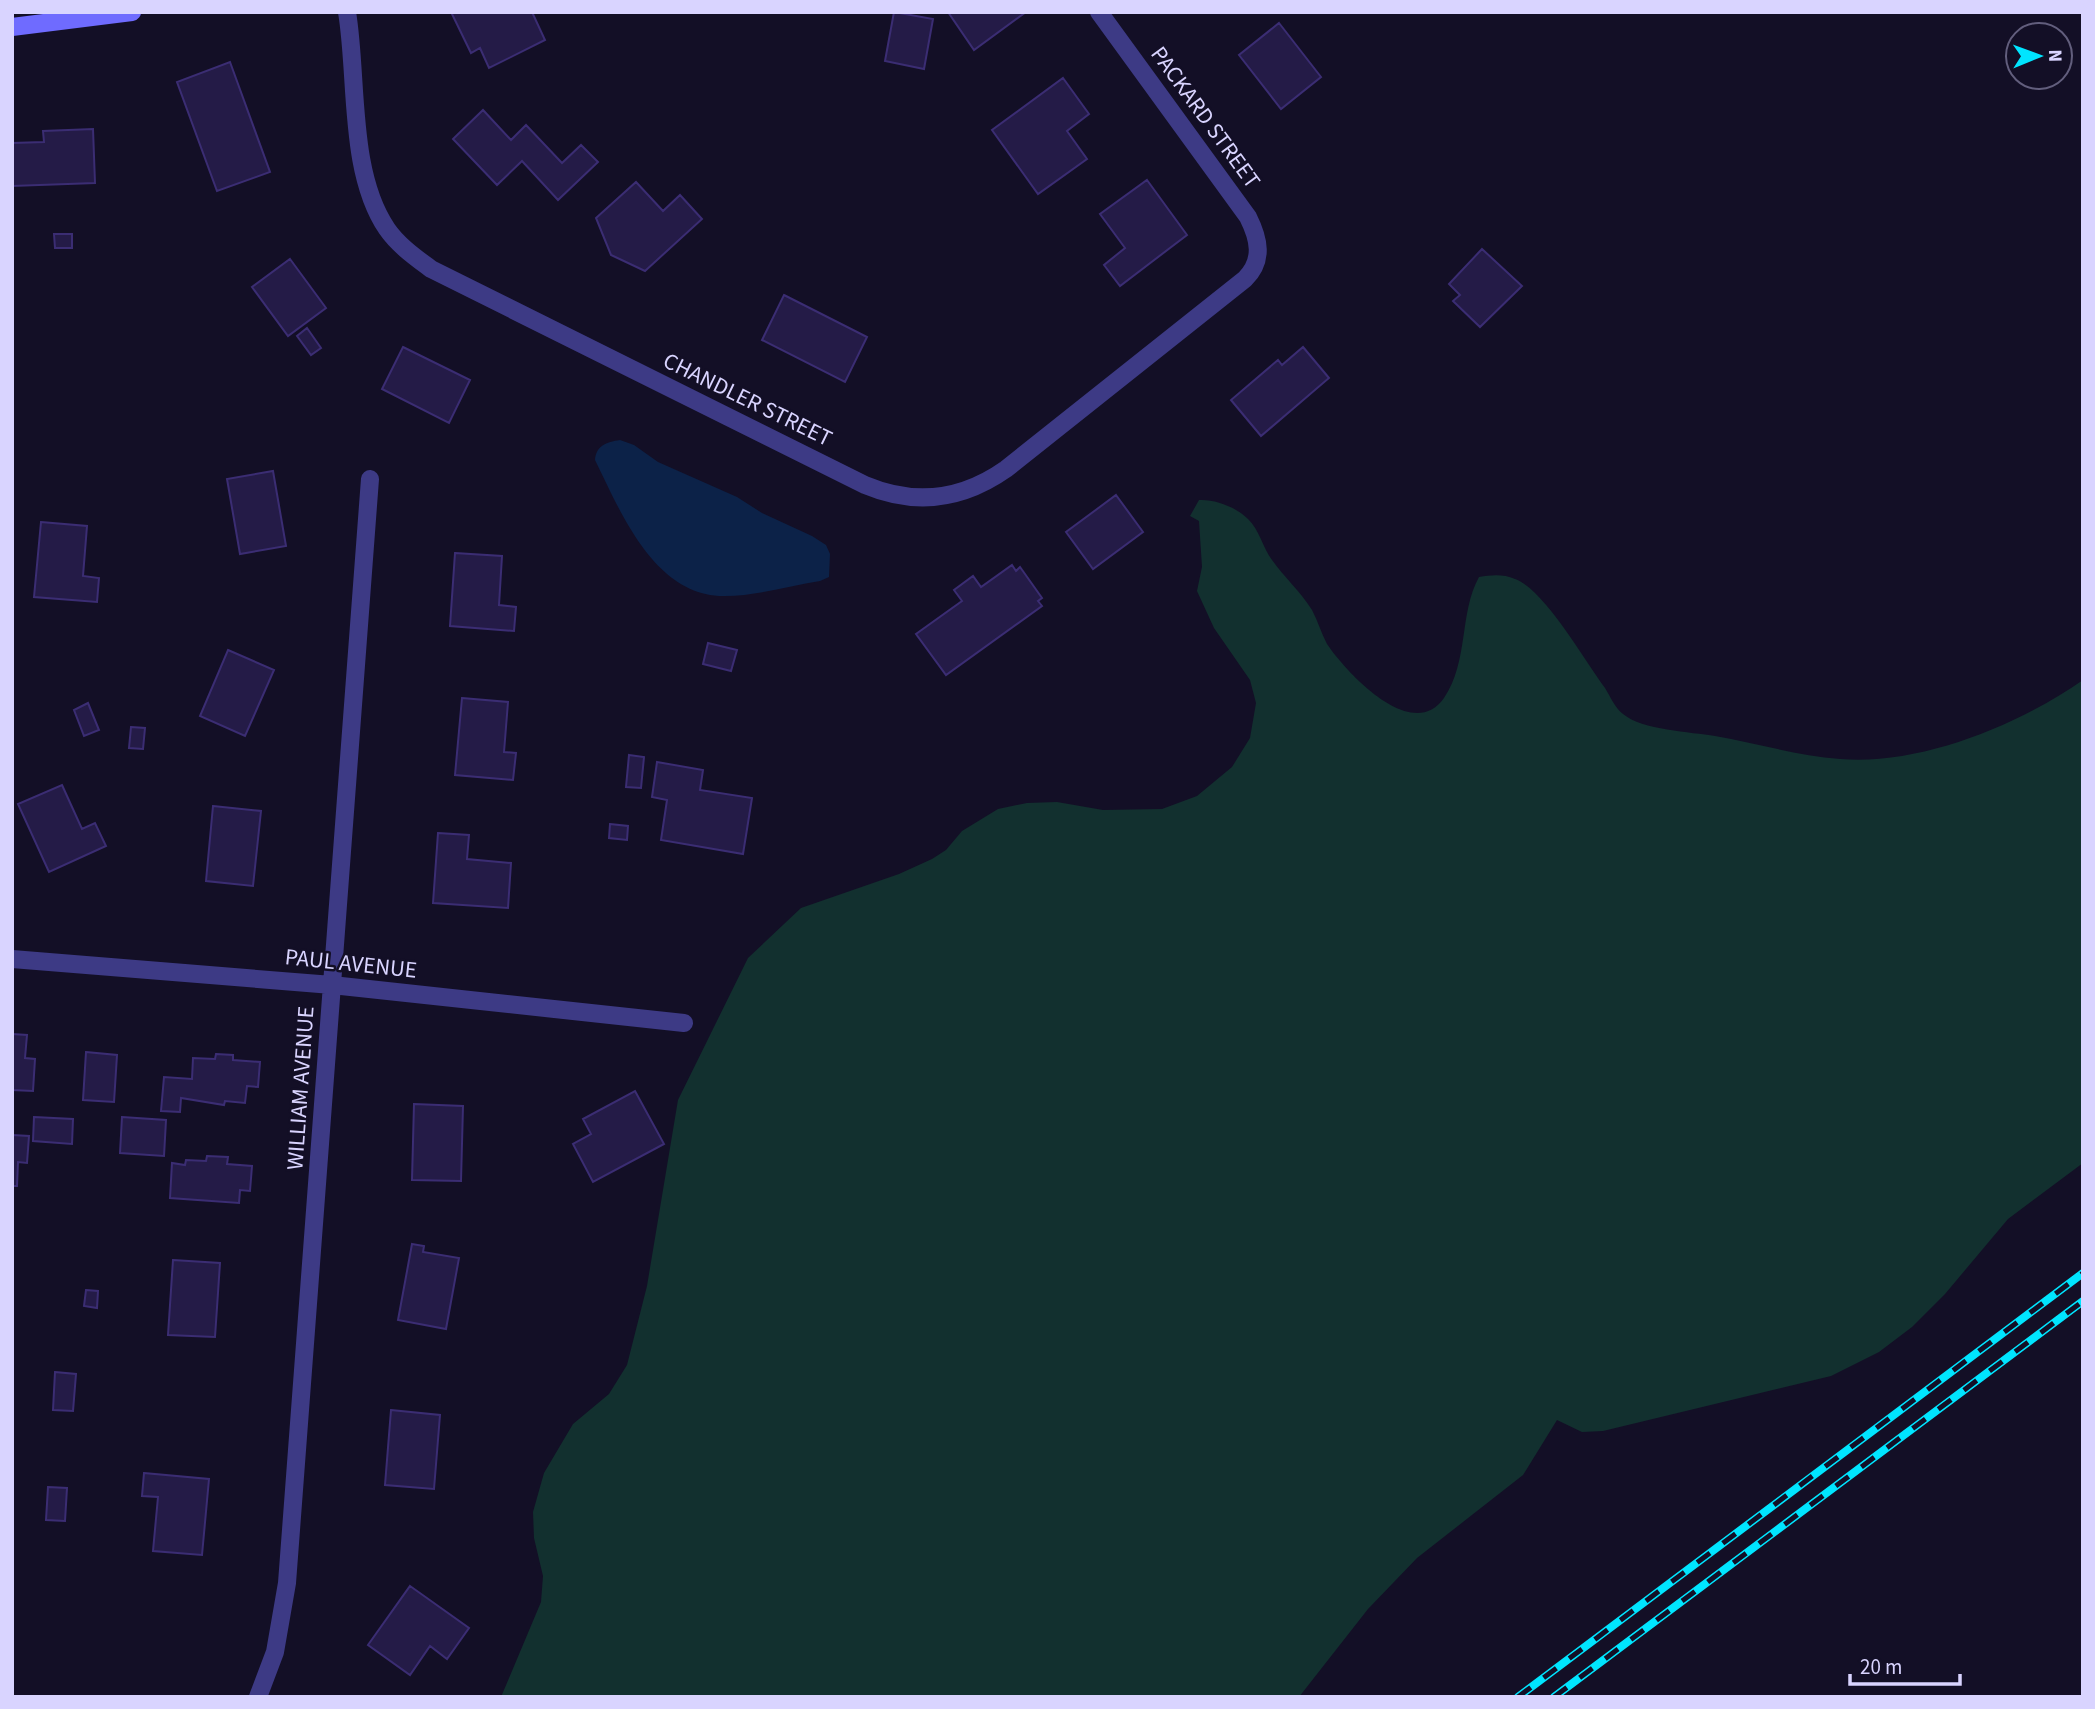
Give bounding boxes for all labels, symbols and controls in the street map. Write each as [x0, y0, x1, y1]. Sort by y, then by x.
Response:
north arrow [2004, 21, 2074, 91]
street label: PACKARD STREET [1143, 39, 1268, 195]
text: N [2041, 49, 2068, 62]
street label: CHANDLER STREET [658, 344, 838, 455]
street label: PAUL AVENUE [283, 940, 419, 987]
street label: WILLIAM AVENUE [278, 1005, 323, 1171]
scale bar [1850, 1642, 1960, 1686]
text: 20 m [1860, 1652, 1902, 1682]

